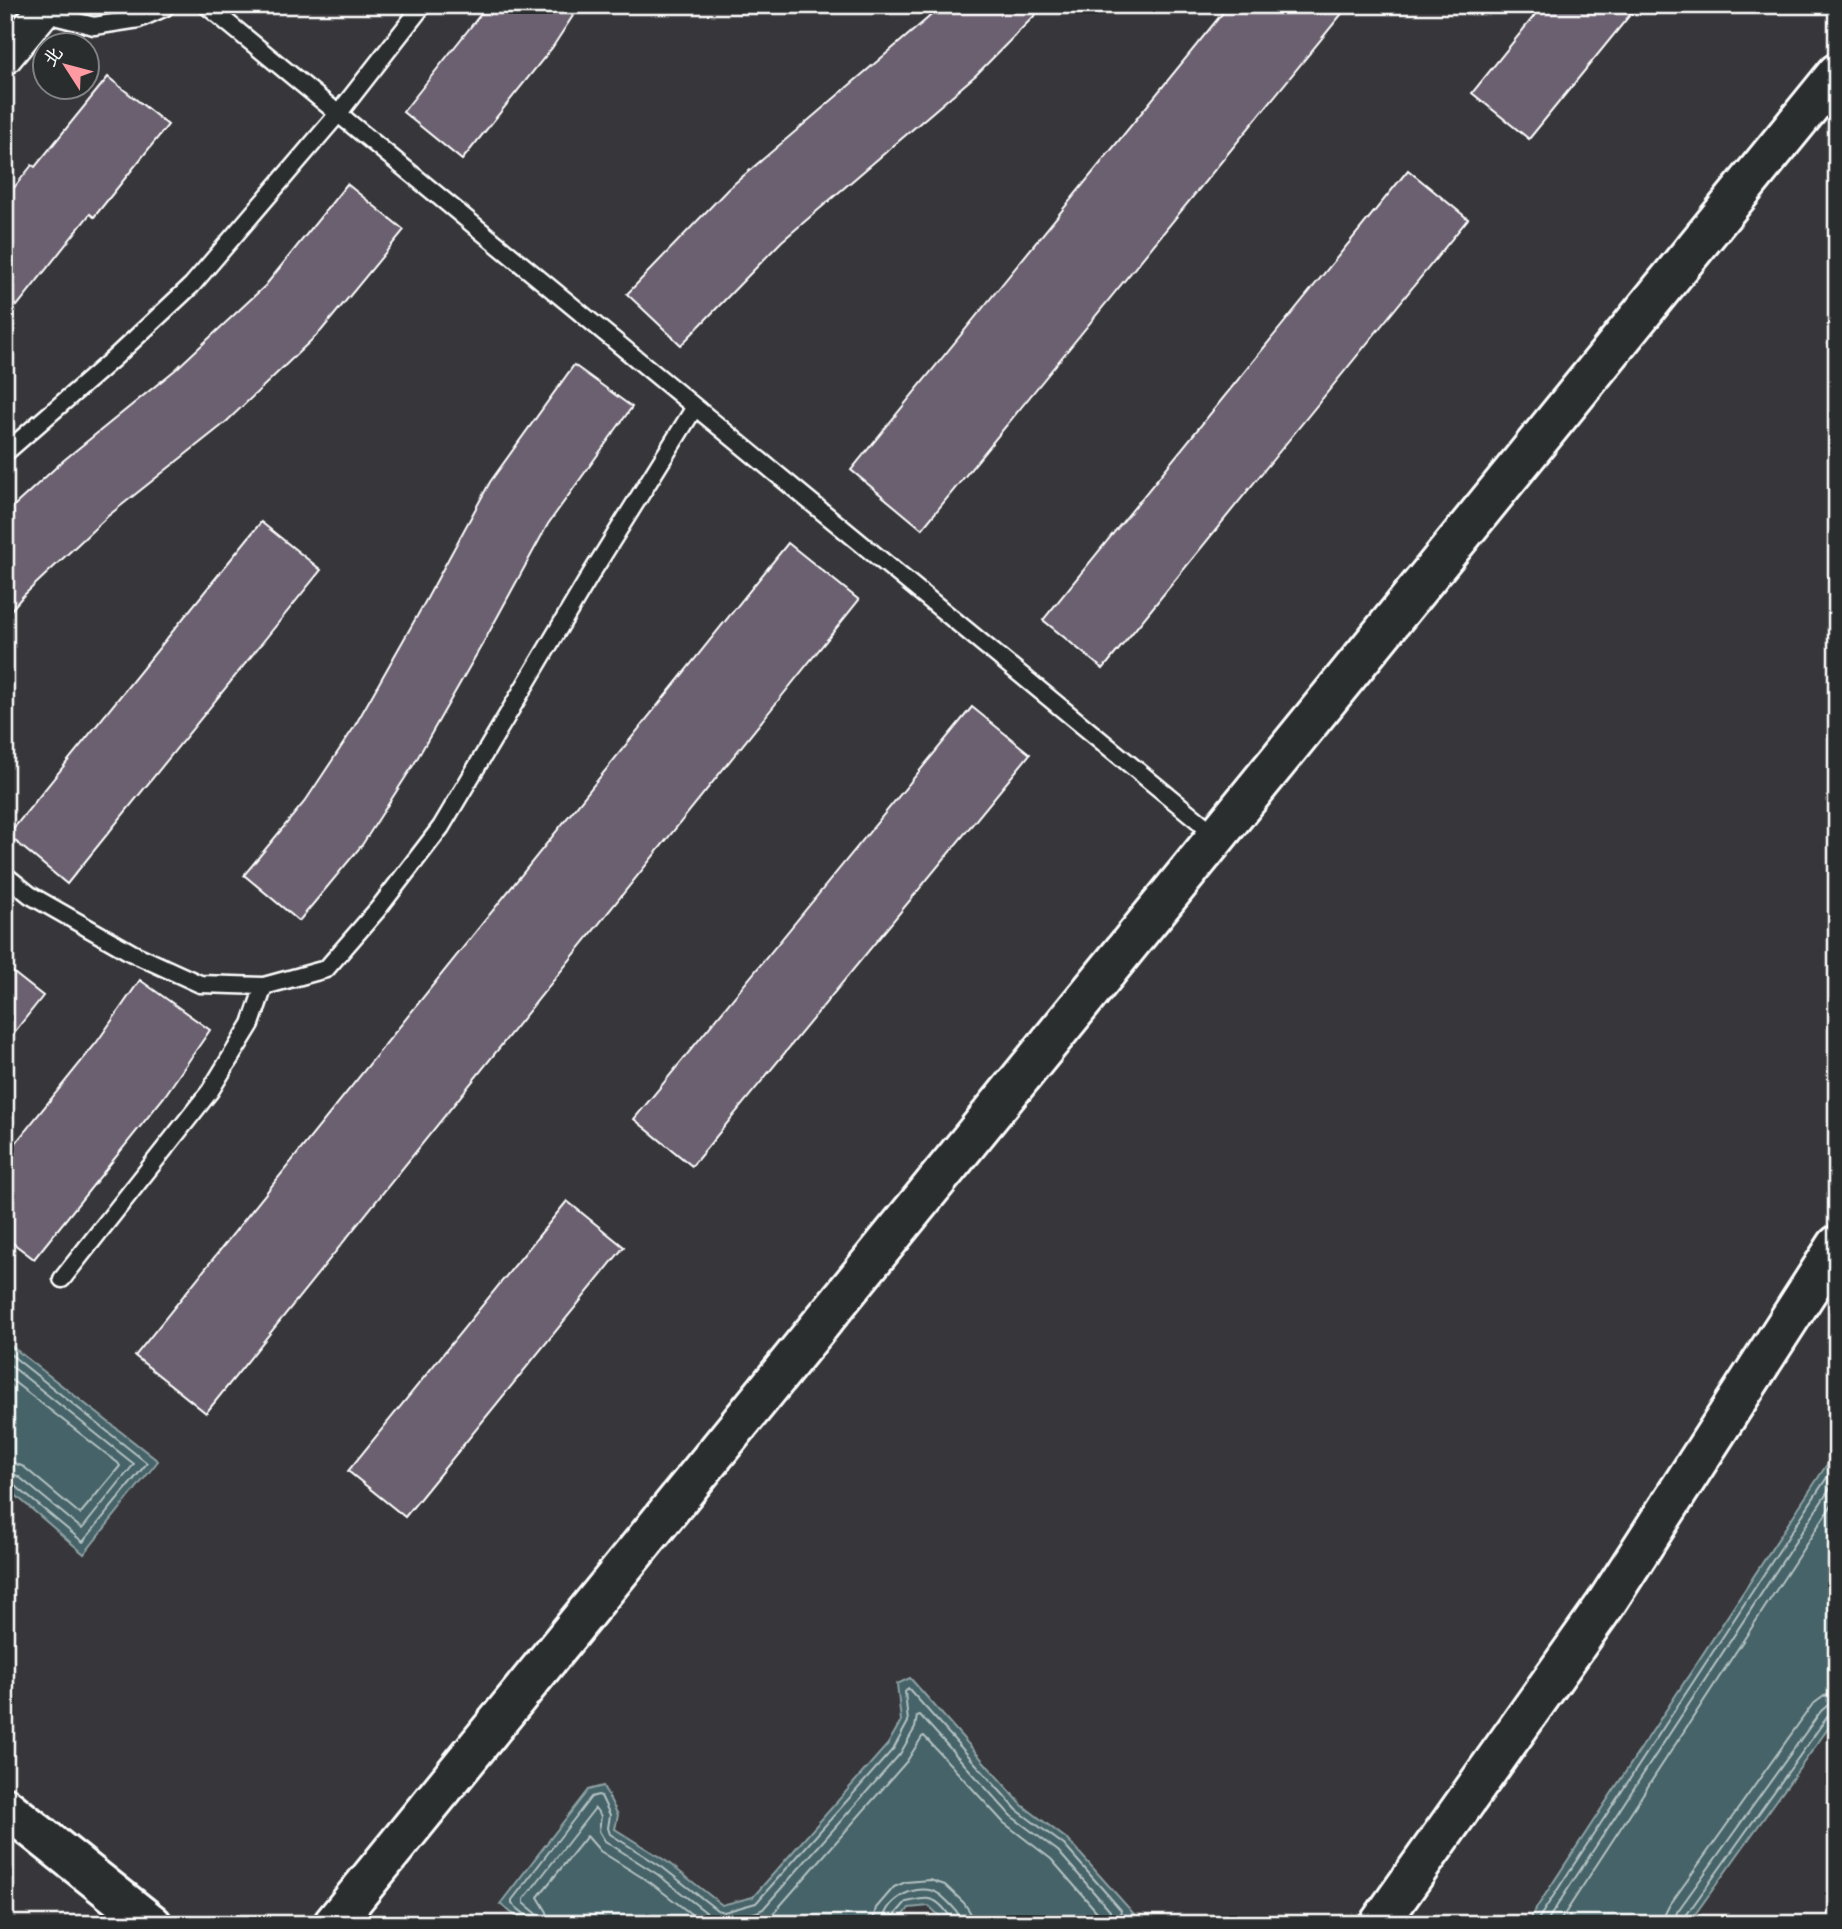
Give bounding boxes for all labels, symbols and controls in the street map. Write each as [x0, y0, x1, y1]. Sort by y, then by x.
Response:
north arrow [32, 32, 102, 102]
text: 北 [38, 42, 68, 71]

